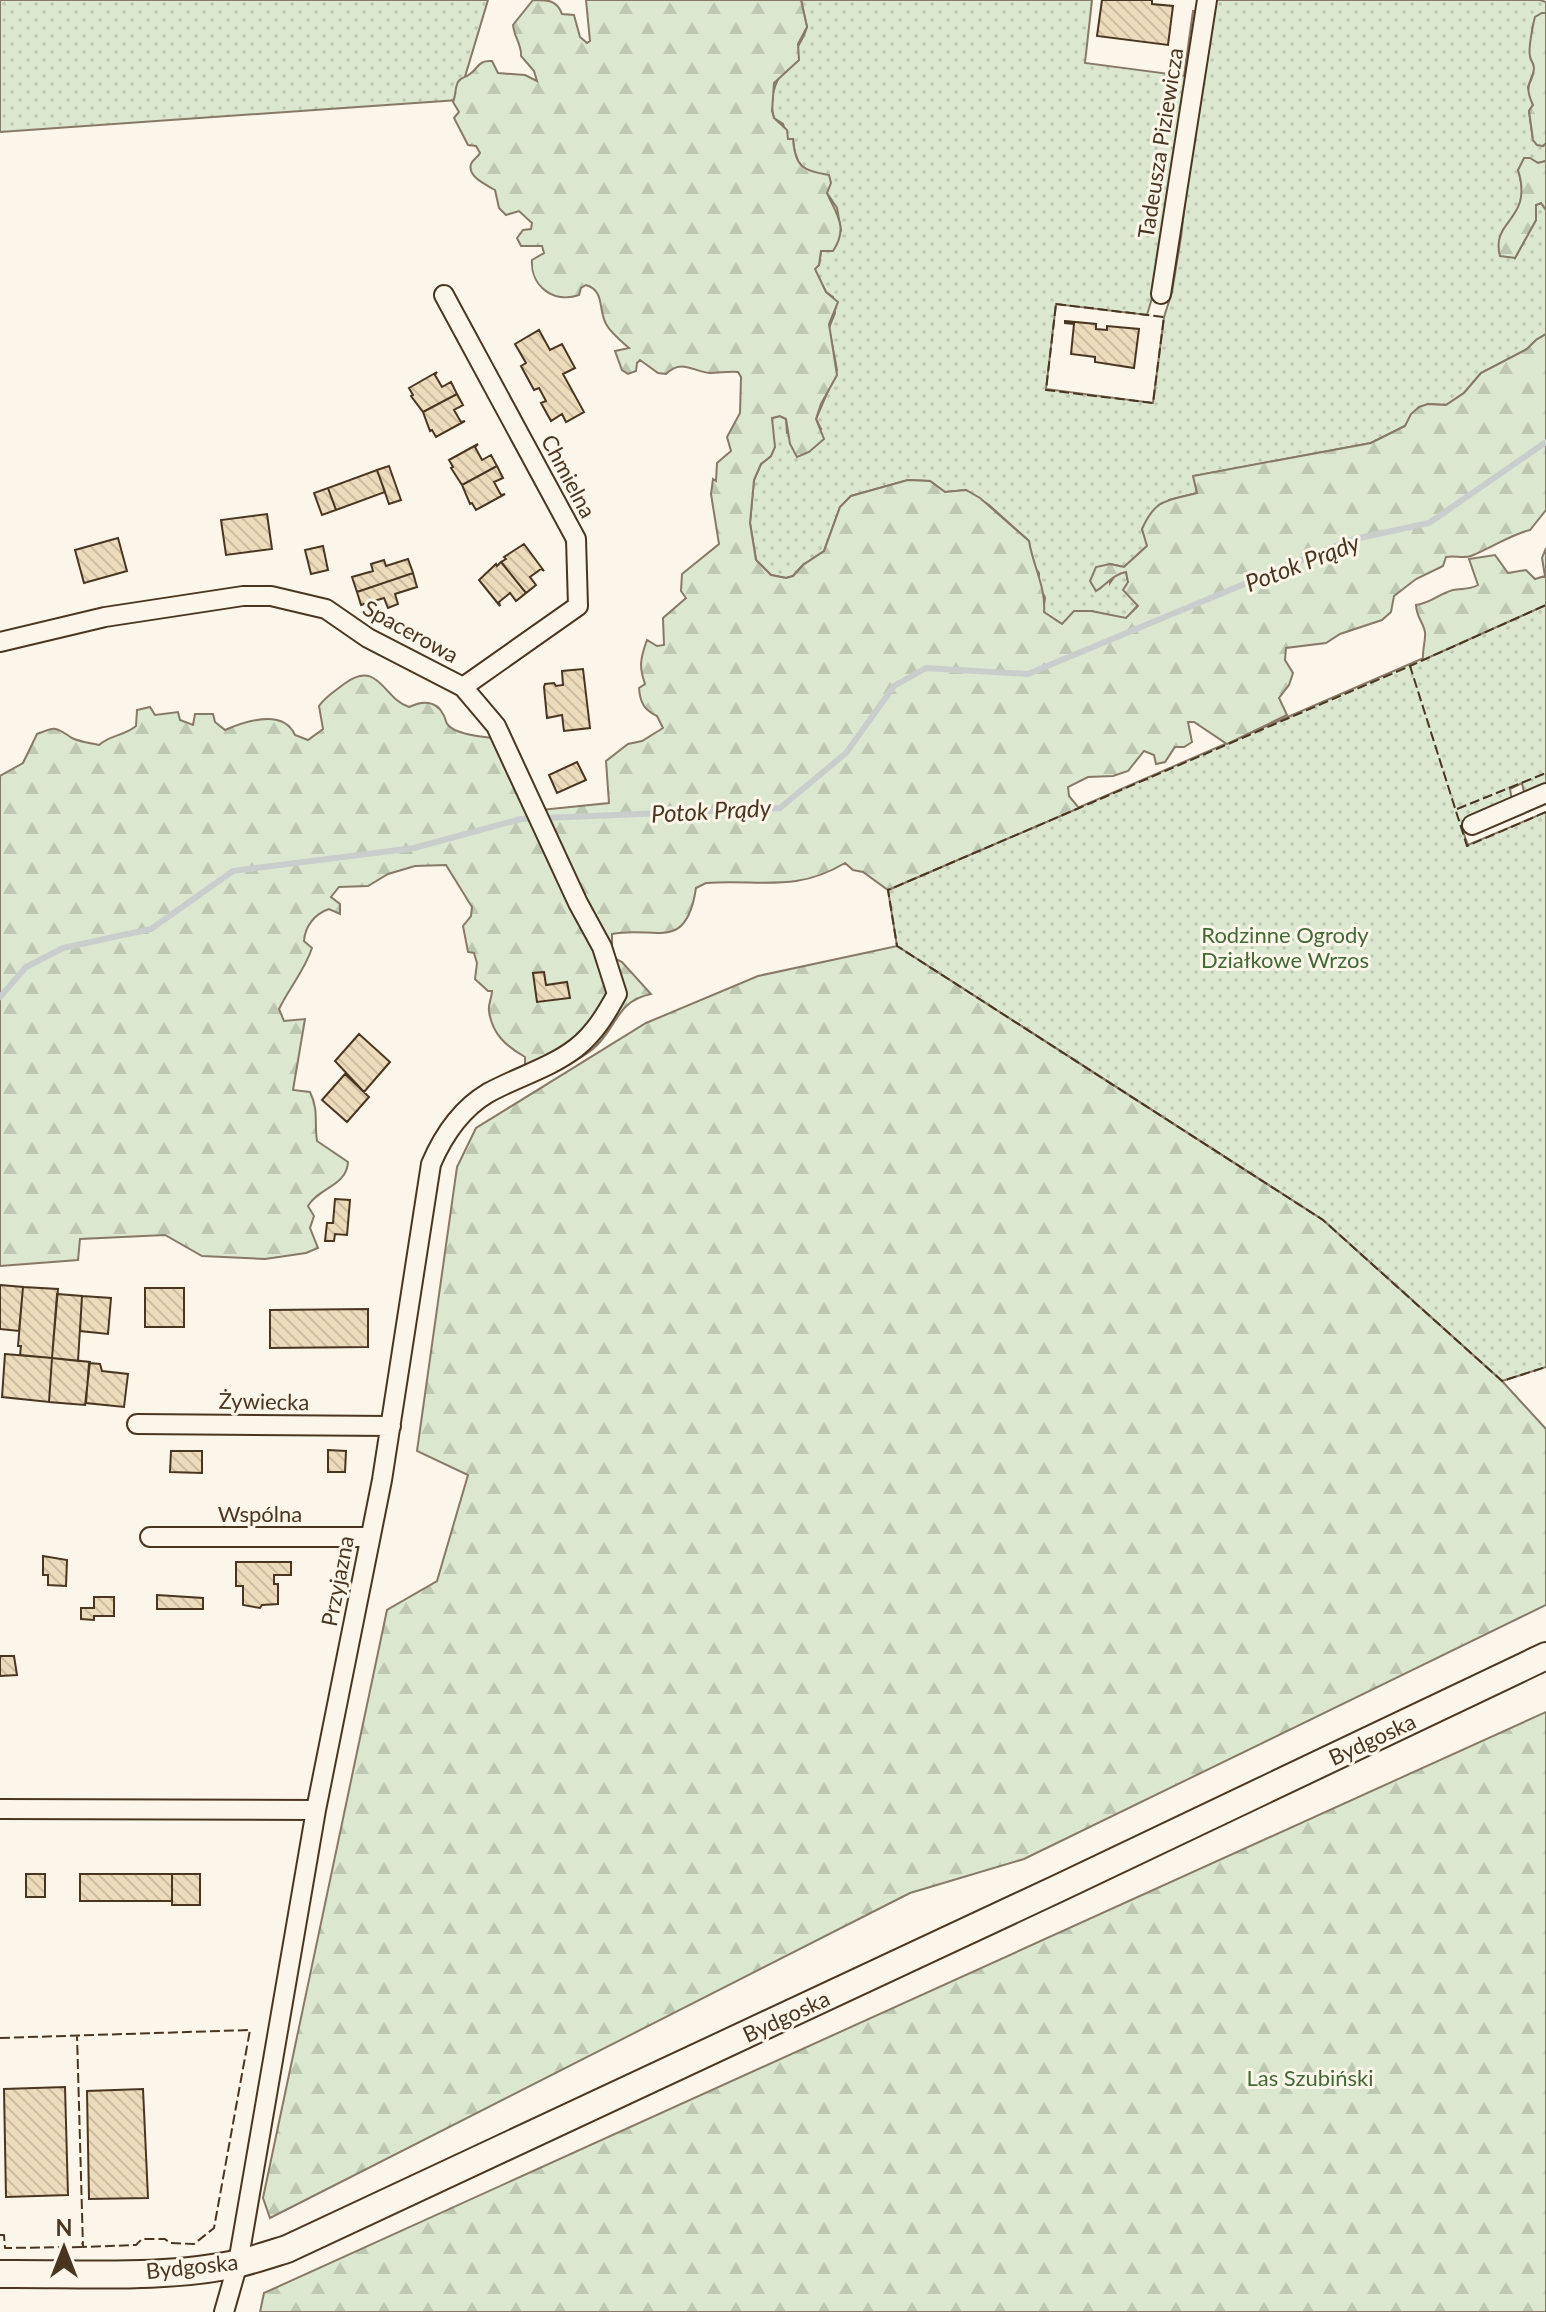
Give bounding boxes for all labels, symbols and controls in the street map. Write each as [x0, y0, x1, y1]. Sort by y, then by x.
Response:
street label: Tadeusza Piziewicza [1132, 46, 1188, 240]
street label: Chmielna [536, 430, 602, 522]
water label: Potok Prądy [1241, 527, 1364, 597]
street label: Spacerowa [359, 594, 463, 668]
water label: Potok Prądy [650, 792, 772, 828]
park label: Rodzinne Ogrody Działkowe Wrzos [1201, 921, 1369, 973]
street label: Żywiecka [218, 1387, 310, 1415]
street label: Wspólna [218, 1500, 302, 1527]
street label: Przyjazna [315, 1533, 359, 1629]
street label: Bydgoska [1324, 1707, 1420, 1771]
street label: Bydgoska [738, 1984, 834, 2048]
park label: Las Szubiński [1246, 2064, 1374, 2091]
north arrow [24, 2208, 104, 2288]
text: N [56, 2214, 72, 2241]
street label: Bydgoska [144, 2248, 240, 2284]

